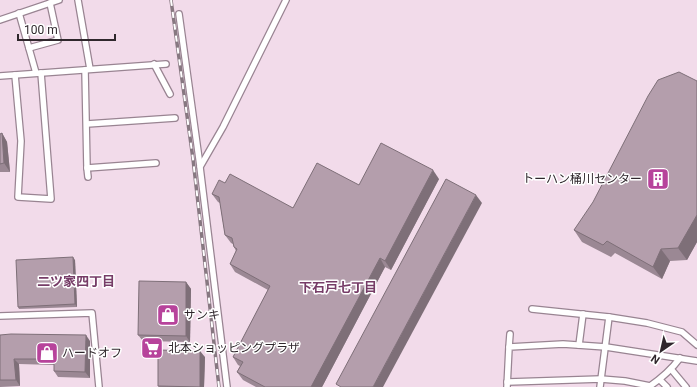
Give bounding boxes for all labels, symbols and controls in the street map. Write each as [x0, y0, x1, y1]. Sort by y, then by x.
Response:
scale bar [18, 16, 115, 42]
text: 100 m [24, 23, 58, 37]
building icon: トーハン桶川センター [645, 166, 671, 192]
place label: トーハン桶川センター [522, 172, 642, 186]
district label: 二ツ家四丁目 [37, 274, 115, 289]
district label: 下石戸七丁目 [299, 280, 377, 295]
shop icon: サンキ [155, 302, 181, 328]
place label: サンキ [184, 308, 220, 322]
north arrow [641, 331, 681, 371]
supermarket icon: 北本ショッピングプラザ [139, 335, 165, 361]
shop icon: ハードオフ [34, 340, 60, 366]
place label: 北本ショッピングプラザ [168, 341, 300, 355]
place label: ハードオフ [62, 346, 122, 360]
text: N [649, 351, 663, 366]

